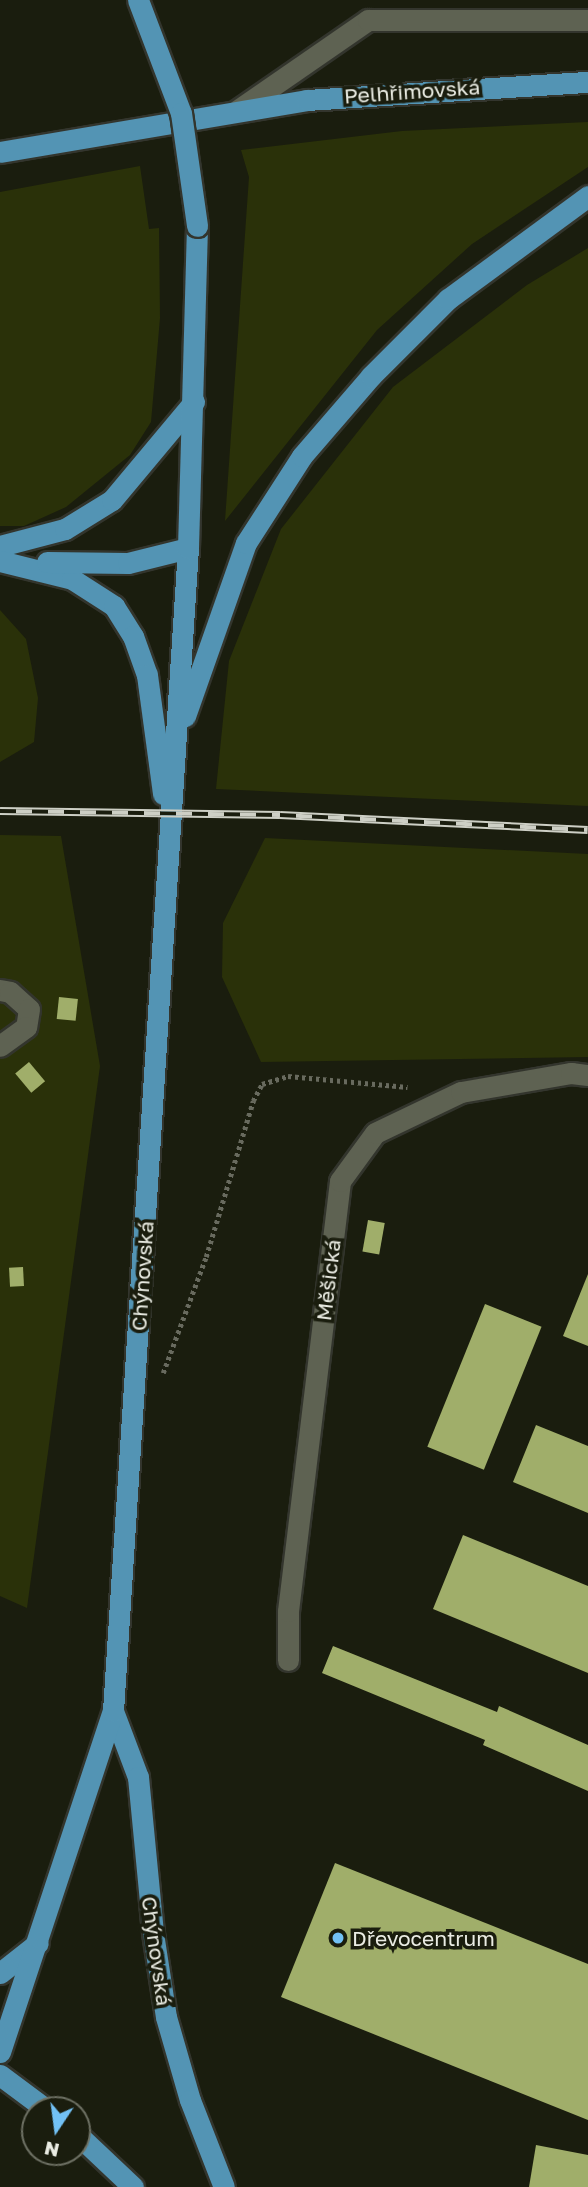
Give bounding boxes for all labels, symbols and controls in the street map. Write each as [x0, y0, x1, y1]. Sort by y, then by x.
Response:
street label: Pelhřimovská [343, 74, 481, 108]
street label: Chýnovská [126, 1220, 158, 1332]
street label: Měšická [310, 1238, 346, 1322]
street label: Chýnovská [137, 1895, 177, 2007]
place label: Dřevocentrum [352, 1925, 495, 1951]
marker: Dřevocentrum [330, 1930, 346, 1946]
north arrow [21, 2096, 91, 2166]
text: N [42, 2137, 61, 2163]

